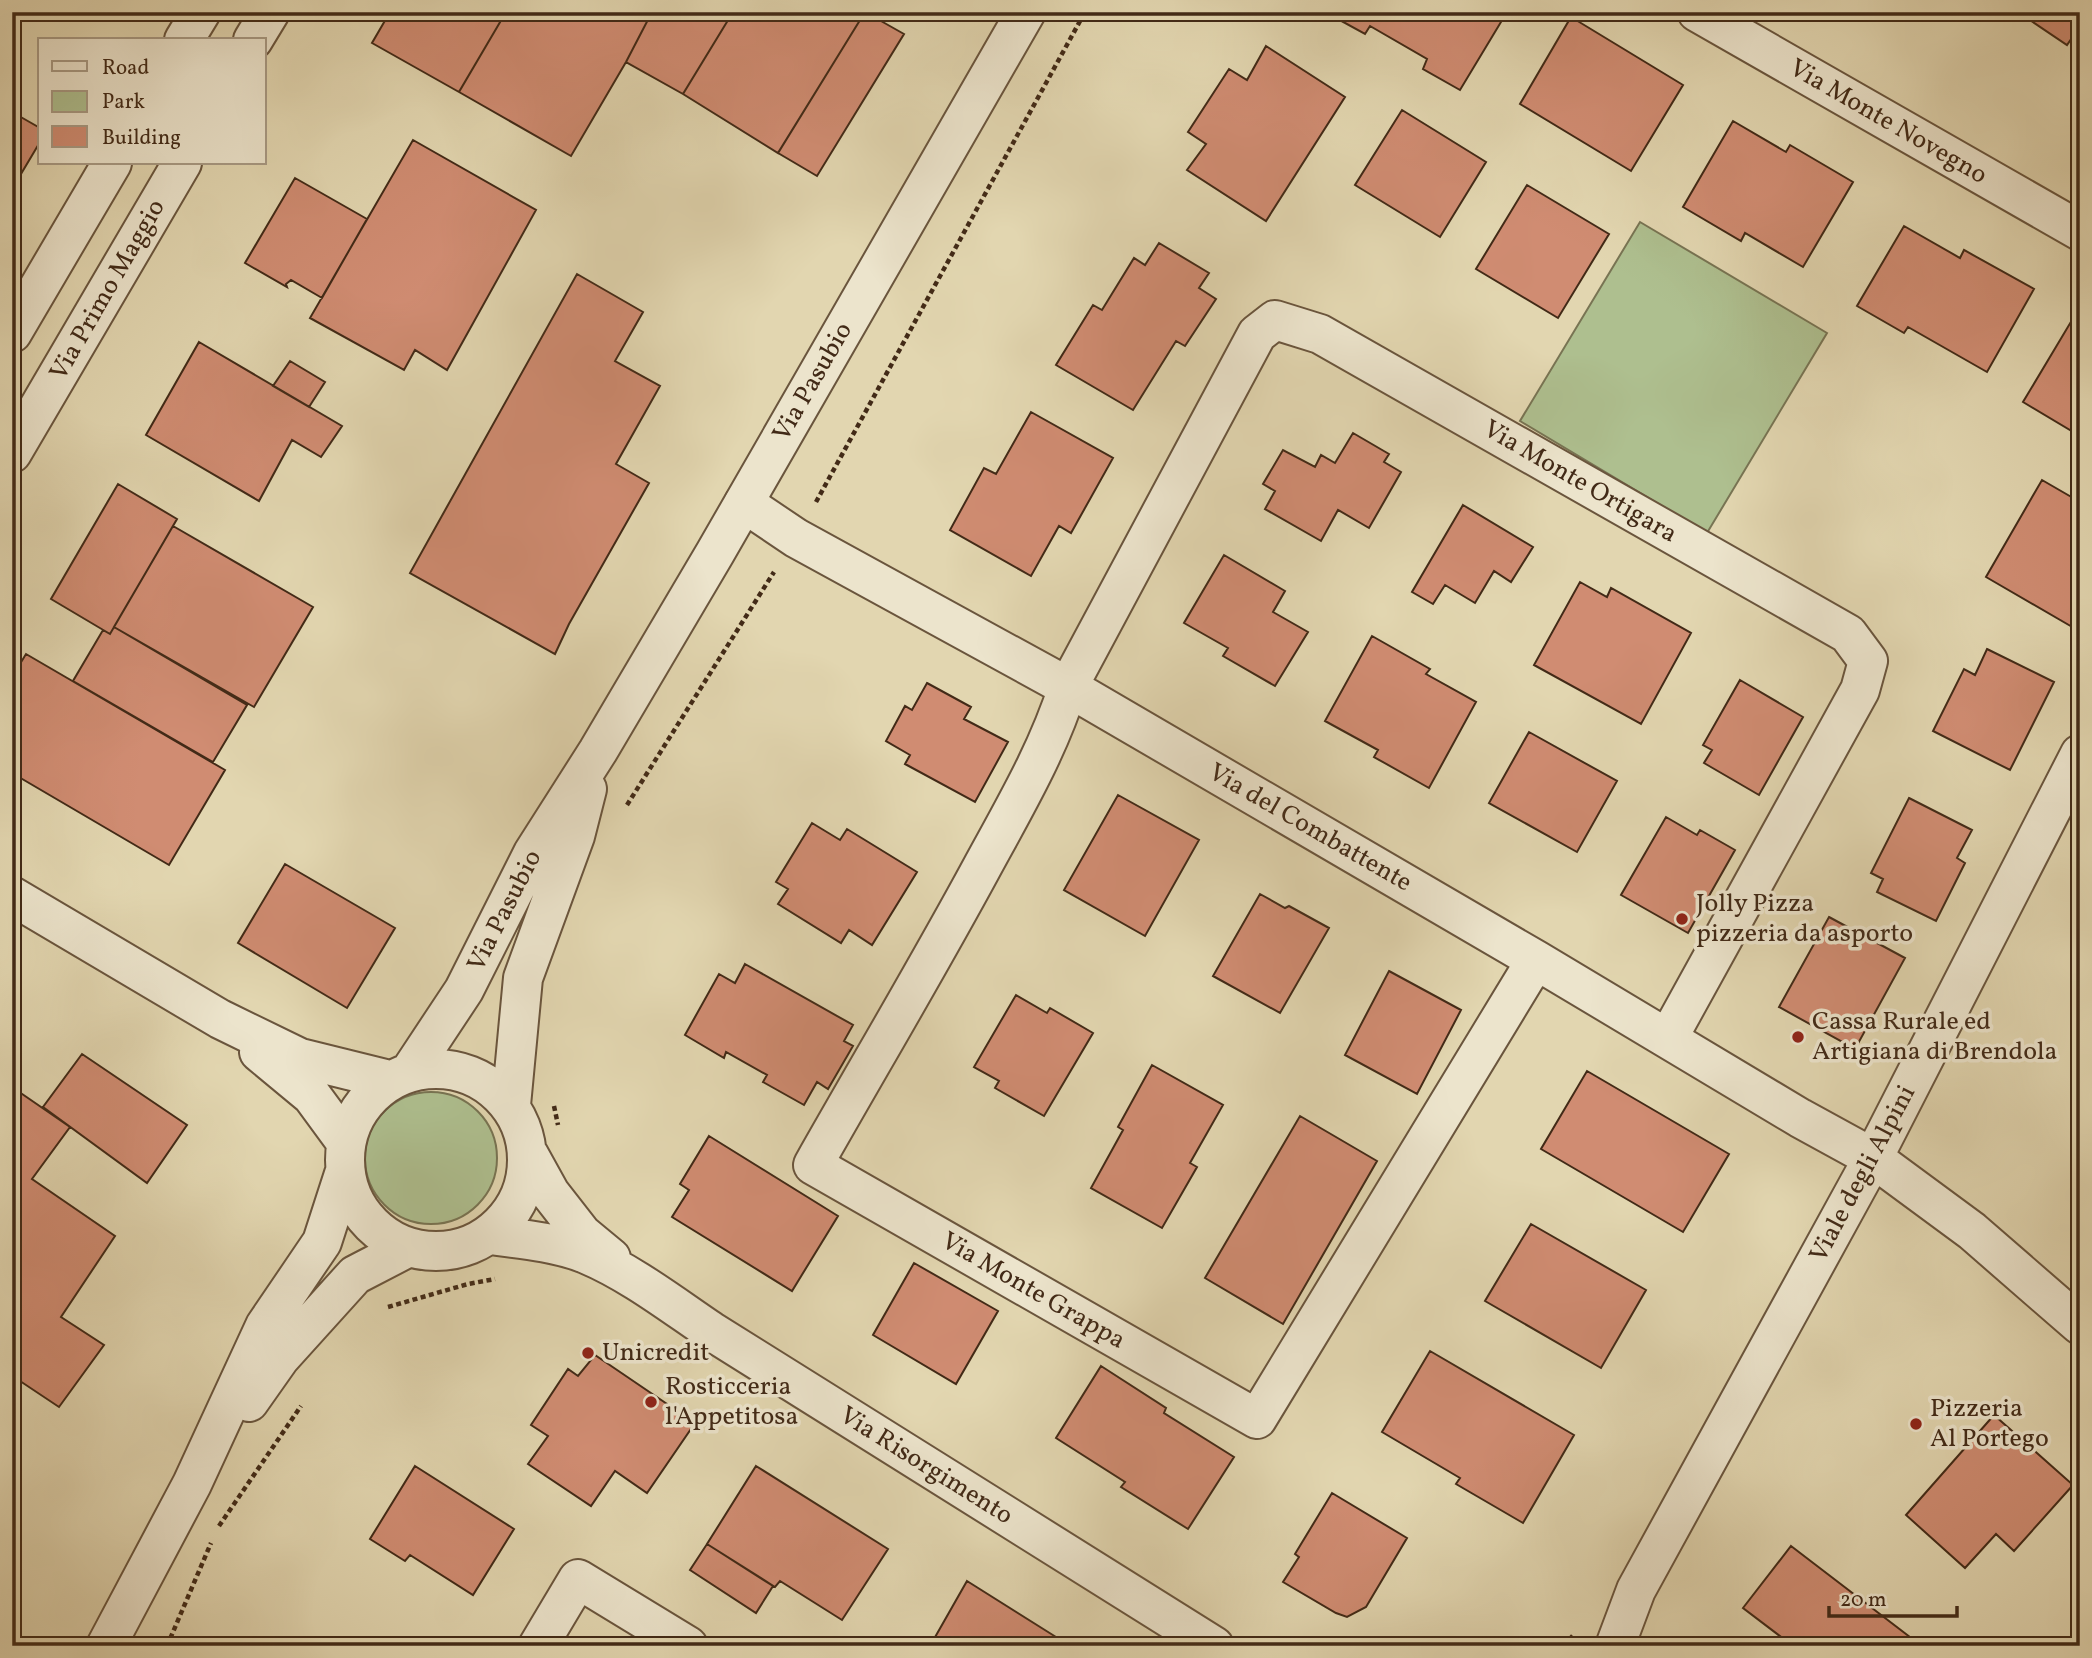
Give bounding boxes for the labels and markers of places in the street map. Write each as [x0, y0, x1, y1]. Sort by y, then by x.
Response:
place label: Jolly Pizza pizzeria da asporto [1696, 886, 1913, 952]
marker: Jolly Pizza pizzeria da asporto [1674, 911, 1690, 927]
place label: Cassa Rurale ed Artigiana di Brendola [1812, 1004, 2057, 1070]
marker: Cassa Rurale ed Artigiana di Brendola [1790, 1029, 1806, 1045]
place label: Unicredit [602, 1335, 709, 1371]
marker: Unicredit [580, 1345, 596, 1361]
place label: Rosticceria l'Appetitosa [665, 1369, 798, 1435]
place label: Pizzeria Al Portego [1930, 1391, 2049, 1457]
marker: Rosticceria l'Appetitosa [643, 1394, 659, 1410]
marker: Pizzeria Al Portego [1908, 1416, 1924, 1432]

